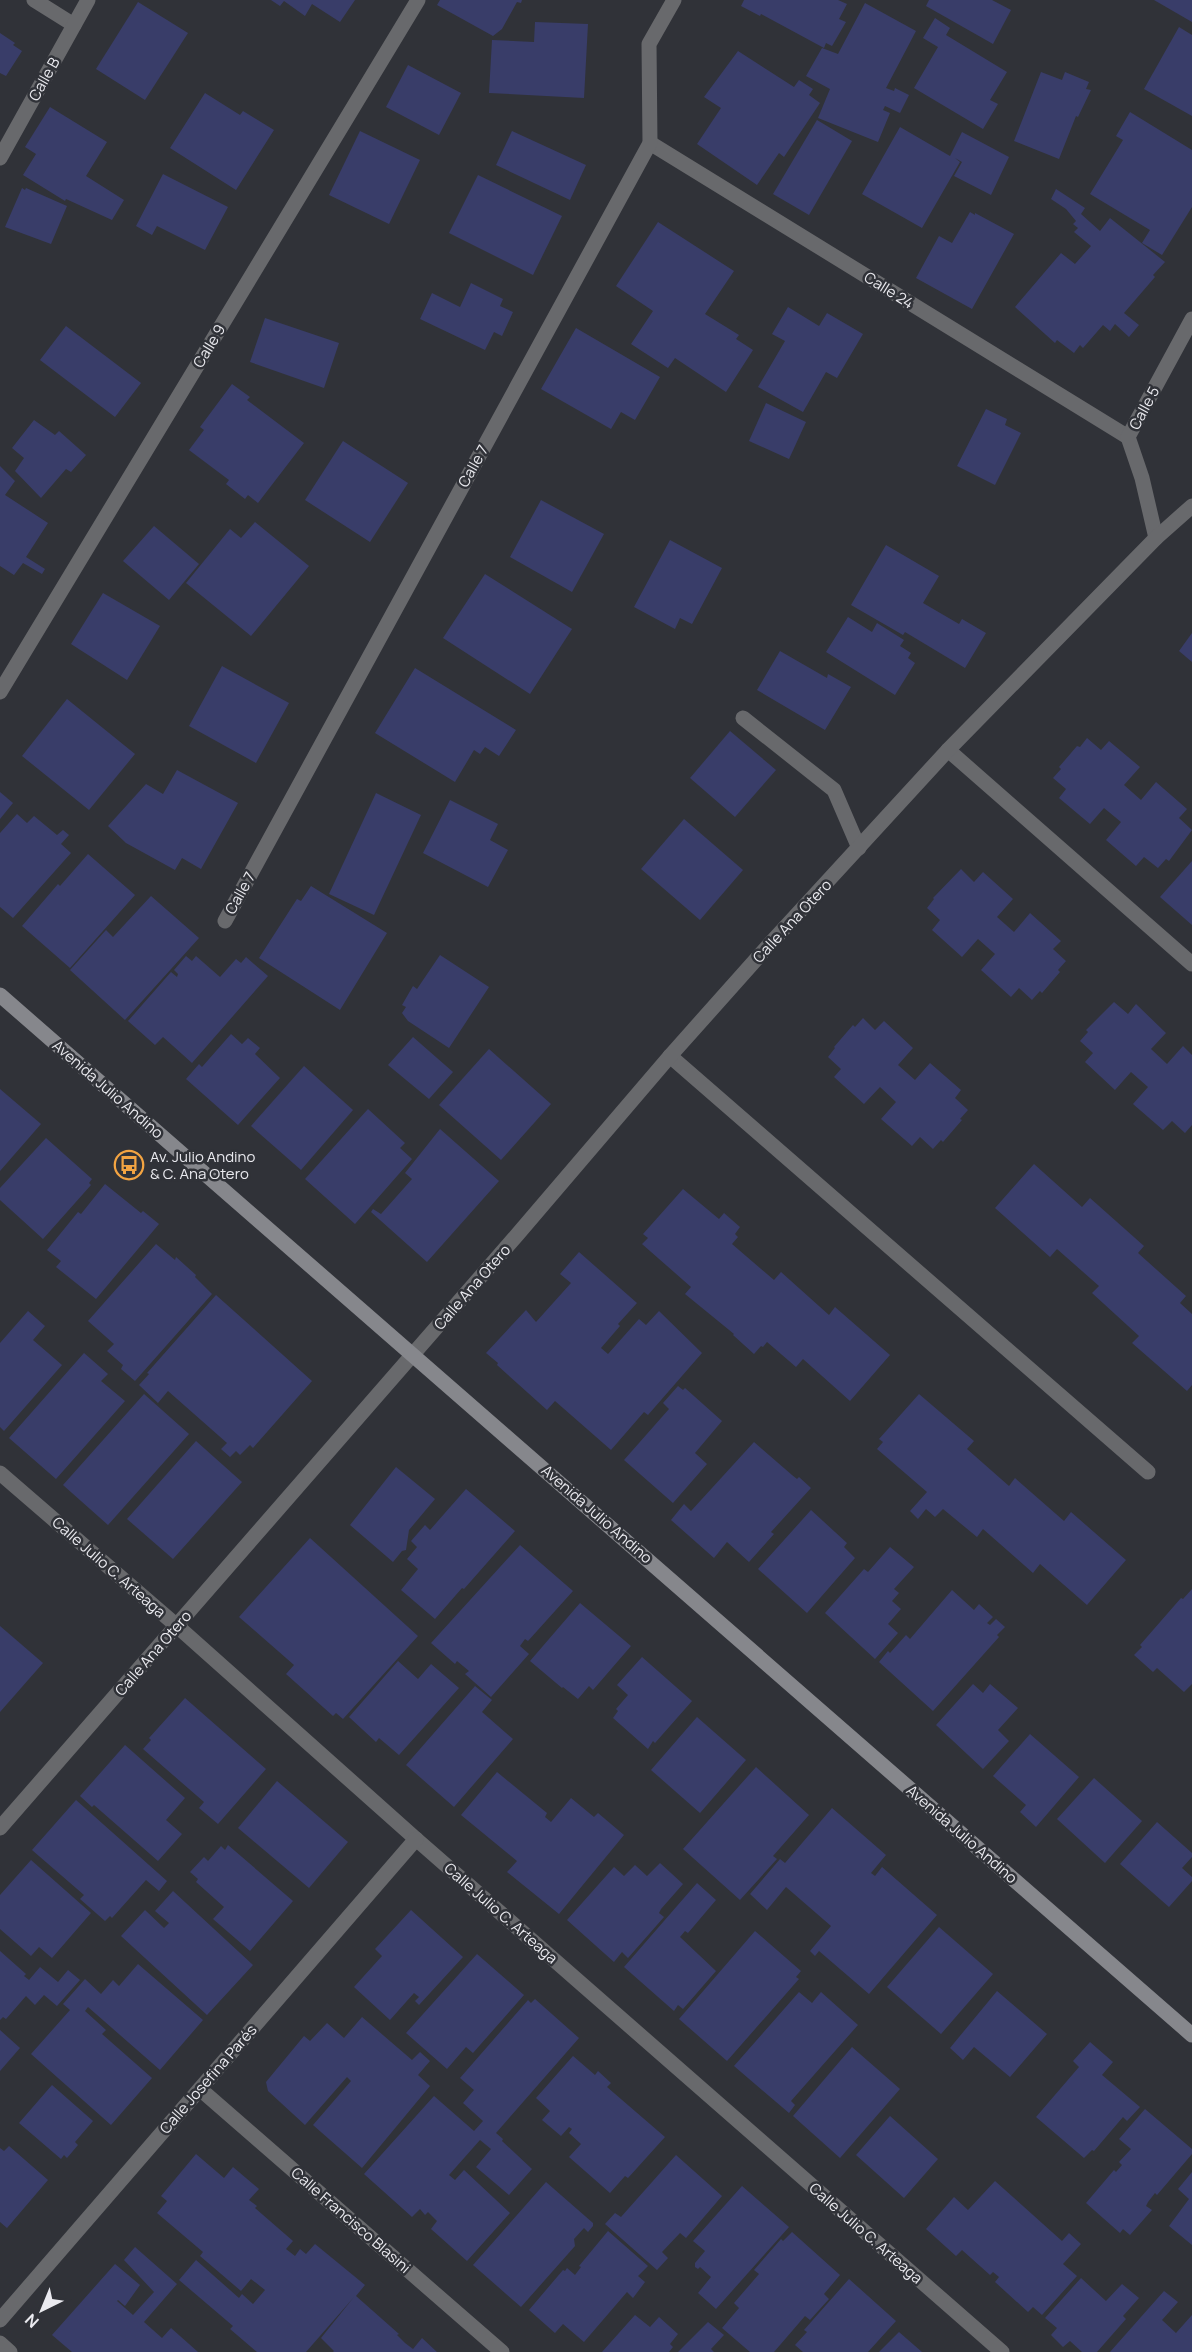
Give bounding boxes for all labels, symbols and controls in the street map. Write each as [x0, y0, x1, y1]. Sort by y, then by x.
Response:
street label: Calle B [23, 53, 65, 105]
street label: Calle 24 [860, 267, 918, 314]
street label: Calle 9 [188, 320, 230, 372]
street label: Calle 5 [1124, 383, 1164, 433]
street label: Calle 7 [453, 441, 493, 491]
street label: Calle 7 [220, 868, 260, 918]
street label: Calle Ana Otero [748, 875, 836, 967]
street label: Avenida Julio Andino [48, 1035, 168, 1143]
place label: Av. Julio Andino & C. Ana Otero [150, 1146, 255, 1184]
bus stop icon: Av. Julio Andino & C. Ana Otero [113, 1149, 145, 1181]
street label: Calle Ana Otero [429, 1240, 515, 1334]
street label: Avenida Julio Andino [537, 1460, 657, 1568]
street label: Calle Julio C. Arteaga [48, 1512, 170, 1622]
street label: Calle Ana Otero [110, 1606, 196, 1700]
street label: Avenida Julio Andino [902, 1780, 1022, 1888]
street label: Calle Julio C. Arteaga [440, 1858, 562, 1968]
street label: Calle Josefina Parés [155, 2020, 261, 2138]
street label: Calle Francisco Blasini [287, 2162, 415, 2278]
street label: Calle Julio C. Arteaga [805, 2178, 927, 2288]
north arrow [12, 2280, 72, 2340]
text: N [20, 2309, 43, 2333]

